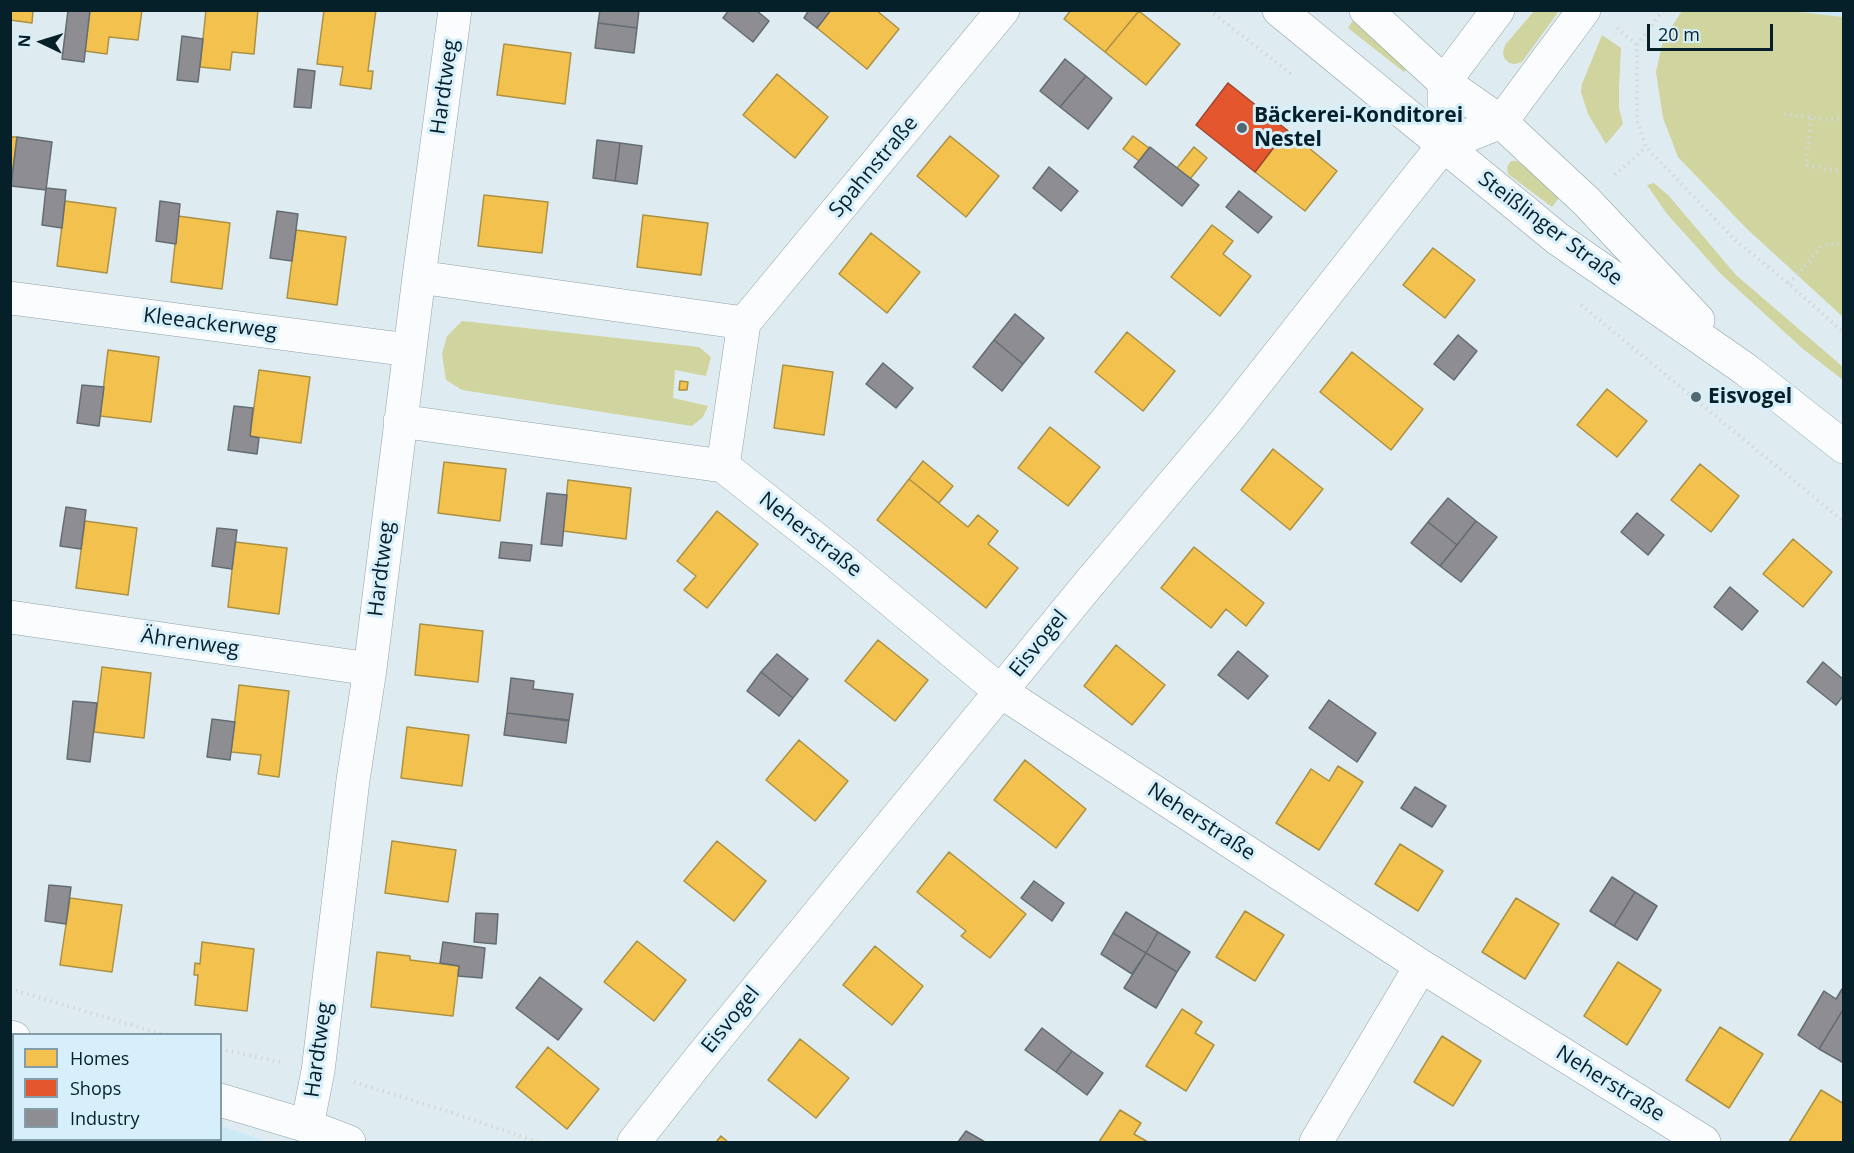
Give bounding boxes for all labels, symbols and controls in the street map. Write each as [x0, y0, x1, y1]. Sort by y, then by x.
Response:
north arrow [12, 12, 72, 72]
scale bar [1650, 12, 1776, 50]
text: 20 m [1658, 22, 1700, 46]
text: N [13, 33, 35, 48]
street label: Hardtweg [426, 38, 464, 136]
place label: Bäckerei-Konditorei Nestel [1254, 103, 1463, 153]
street label: Spahnstraße [824, 111, 924, 223]
marker: Bäckerei-Konditorei Nestel [1235, 121, 1249, 135]
street label: Steißlinger Straße [1473, 167, 1627, 291]
street label: Kleeackerweg [142, 303, 278, 345]
place label: Eisvogel [1708, 384, 1792, 410]
marker: Eisvogel [1689, 390, 1703, 404]
street label: Neherstraße [754, 487, 866, 583]
street label: Hardtweg [364, 520, 400, 618]
street label: Eisvogel [1004, 606, 1074, 682]
street label: Ährenweg [139, 624, 241, 662]
street label: Neherstraße [1142, 778, 1260, 866]
street label: Eisvogel [696, 982, 766, 1058]
street label: Hardtweg [300, 1001, 338, 1099]
legend [12, 1033, 222, 1141]
street label: Neherstraße [1551, 1041, 1669, 1127]
text: Homes [70, 1046, 129, 1070]
text: Shops [70, 1076, 121, 1100]
text: Industry [70, 1106, 140, 1130]

